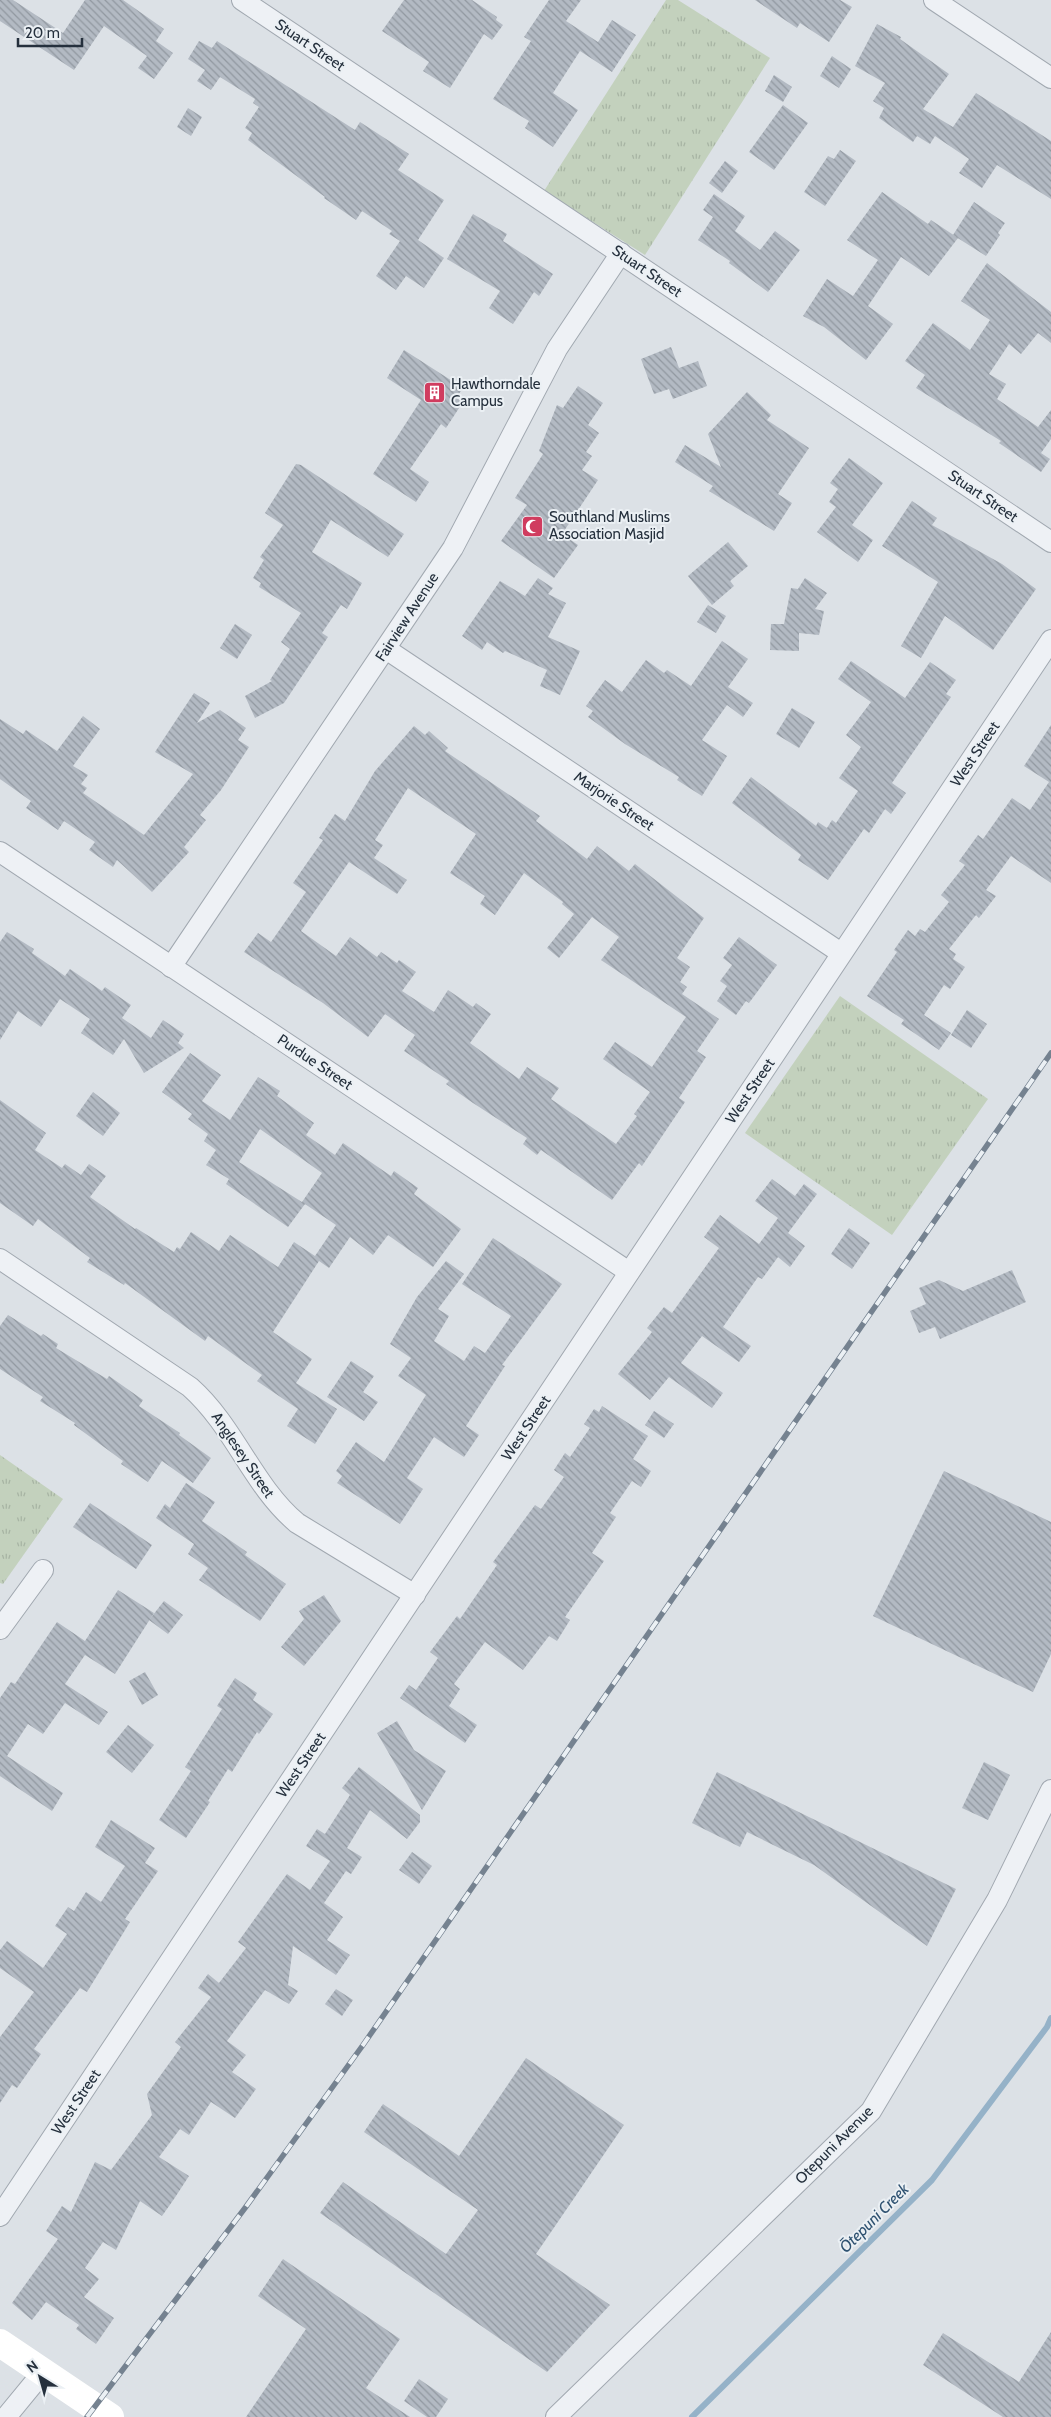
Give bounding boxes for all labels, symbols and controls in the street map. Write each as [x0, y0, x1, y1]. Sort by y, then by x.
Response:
scale bar [18, 15, 81, 47]
street label: Stuart Street [272, 15, 348, 75]
text: 20 m [25, 24, 60, 42]
street label: Stuart Street [609, 241, 685, 301]
place label: Hawthorndale Campus [451, 375, 541, 410]
building icon: Hawthorndale Campus [423, 381, 447, 405]
street label: Stuart Street [945, 466, 1021, 526]
place label: Southland Muslims Association Masjid [549, 508, 670, 543]
mosque icon: Southland Muslims Association Masjid [521, 514, 545, 538]
street label: Fairview Avenue [372, 569, 443, 665]
street label: West Street [947, 718, 1003, 790]
street label: Marjorie Street [570, 768, 658, 834]
street label: Purdue Street [274, 1030, 356, 1094]
street label: West Street [722, 1055, 778, 1127]
street label: West Street [498, 1392, 554, 1464]
street label: Anglesey Street [208, 1409, 278, 1501]
street label: West Street [273, 1729, 329, 1801]
street label: West Street [48, 2066, 104, 2138]
street label: Otepuni Avenue [791, 2102, 877, 2188]
water label: Ōtepuni Creek [835, 2179, 913, 2257]
north arrow [15, 2352, 65, 2402]
text: N [23, 2356, 42, 2377]

